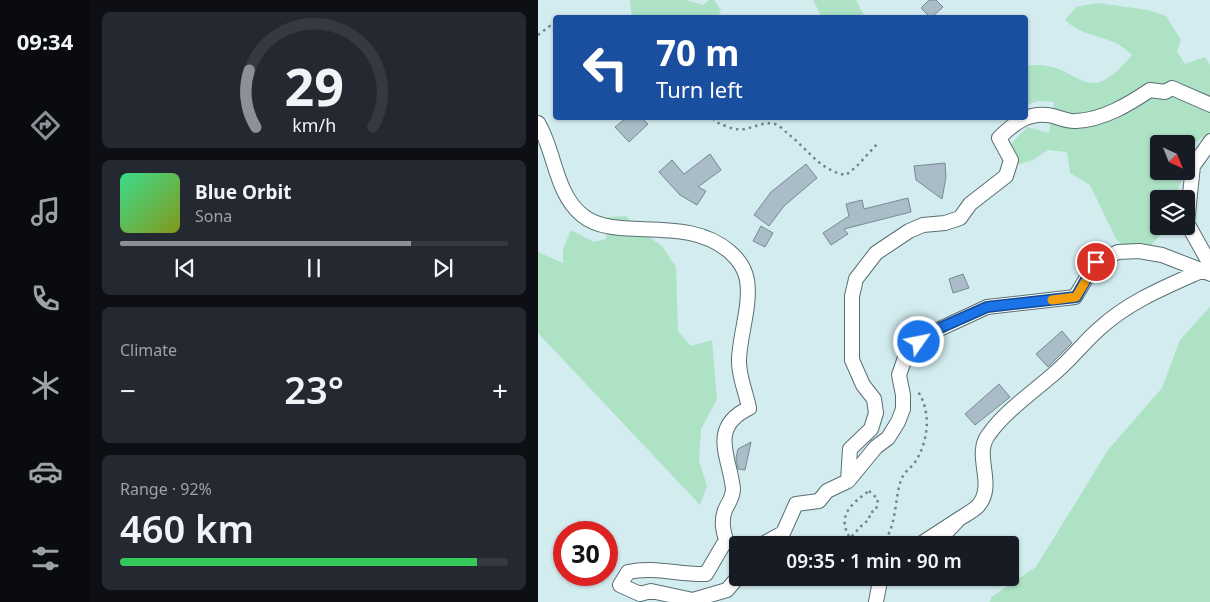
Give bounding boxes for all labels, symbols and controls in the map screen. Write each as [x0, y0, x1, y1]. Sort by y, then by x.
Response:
text: 09:34 [17, 26, 73, 56]
text: 70 m [656, 29, 739, 76]
icon: left [573, 35, 638, 100]
text: 29 [284, 50, 344, 121]
text: Turn left [656, 74, 743, 104]
icon: directions [28, 108, 63, 143]
text: km/h [292, 113, 336, 137]
north arrow [1150, 135, 1196, 180]
map controls [1150, 135, 1195, 235]
text: Blue Orbit [195, 179, 291, 205]
button: layers [1150, 190, 1195, 235]
icon: music [28, 194, 63, 229]
text: Sona [195, 205, 232, 227]
pin [1075, 241, 1117, 283]
icon: arrive [1082, 248, 1110, 276]
icon: previous [171, 254, 199, 282]
icon: pause [300, 254, 328, 282]
icon: next [429, 254, 457, 282]
icon: phone [28, 281, 63, 316]
position arrow [892, 315, 944, 367]
text: Climate [120, 339, 177, 361]
text: 23° [284, 363, 344, 415]
icon: climate [28, 368, 63, 403]
text: − [120, 371, 136, 409]
text: + [492, 371, 508, 409]
icon: car [28, 454, 63, 489]
text: Range · 92% [120, 478, 212, 500]
text: 460 km [120, 502, 254, 554]
speed limit sign: 30 [553, 521, 618, 586]
icon: filters [28, 541, 63, 576]
text: 09:35 · 1 min · 90 m [786, 548, 962, 574]

